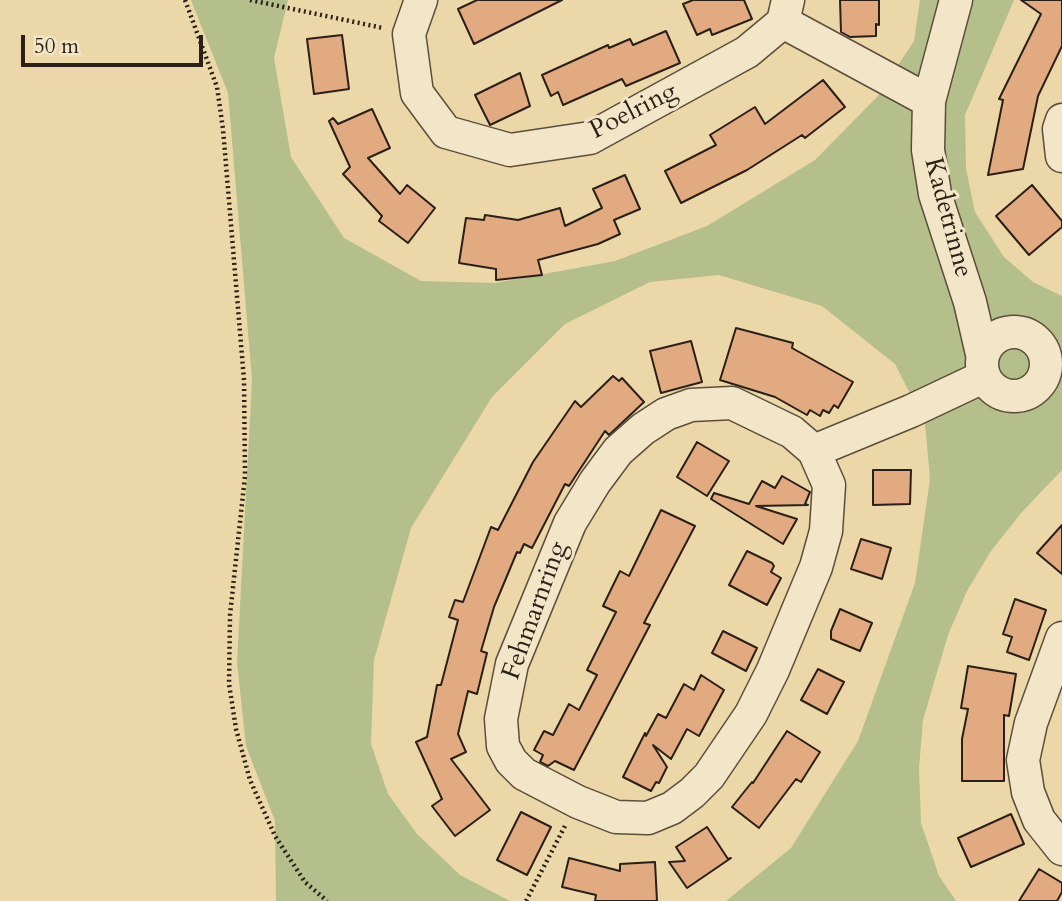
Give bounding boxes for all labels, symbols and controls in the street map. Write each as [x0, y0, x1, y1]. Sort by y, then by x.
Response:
scale bar [24, 21, 206, 65]
text: 50 m [34, 32, 79, 61]
street label: Poelring [585, 77, 683, 147]
street label: Kadetrinne [916, 155, 978, 281]
street label: Fehmarnring [497, 538, 575, 684]

